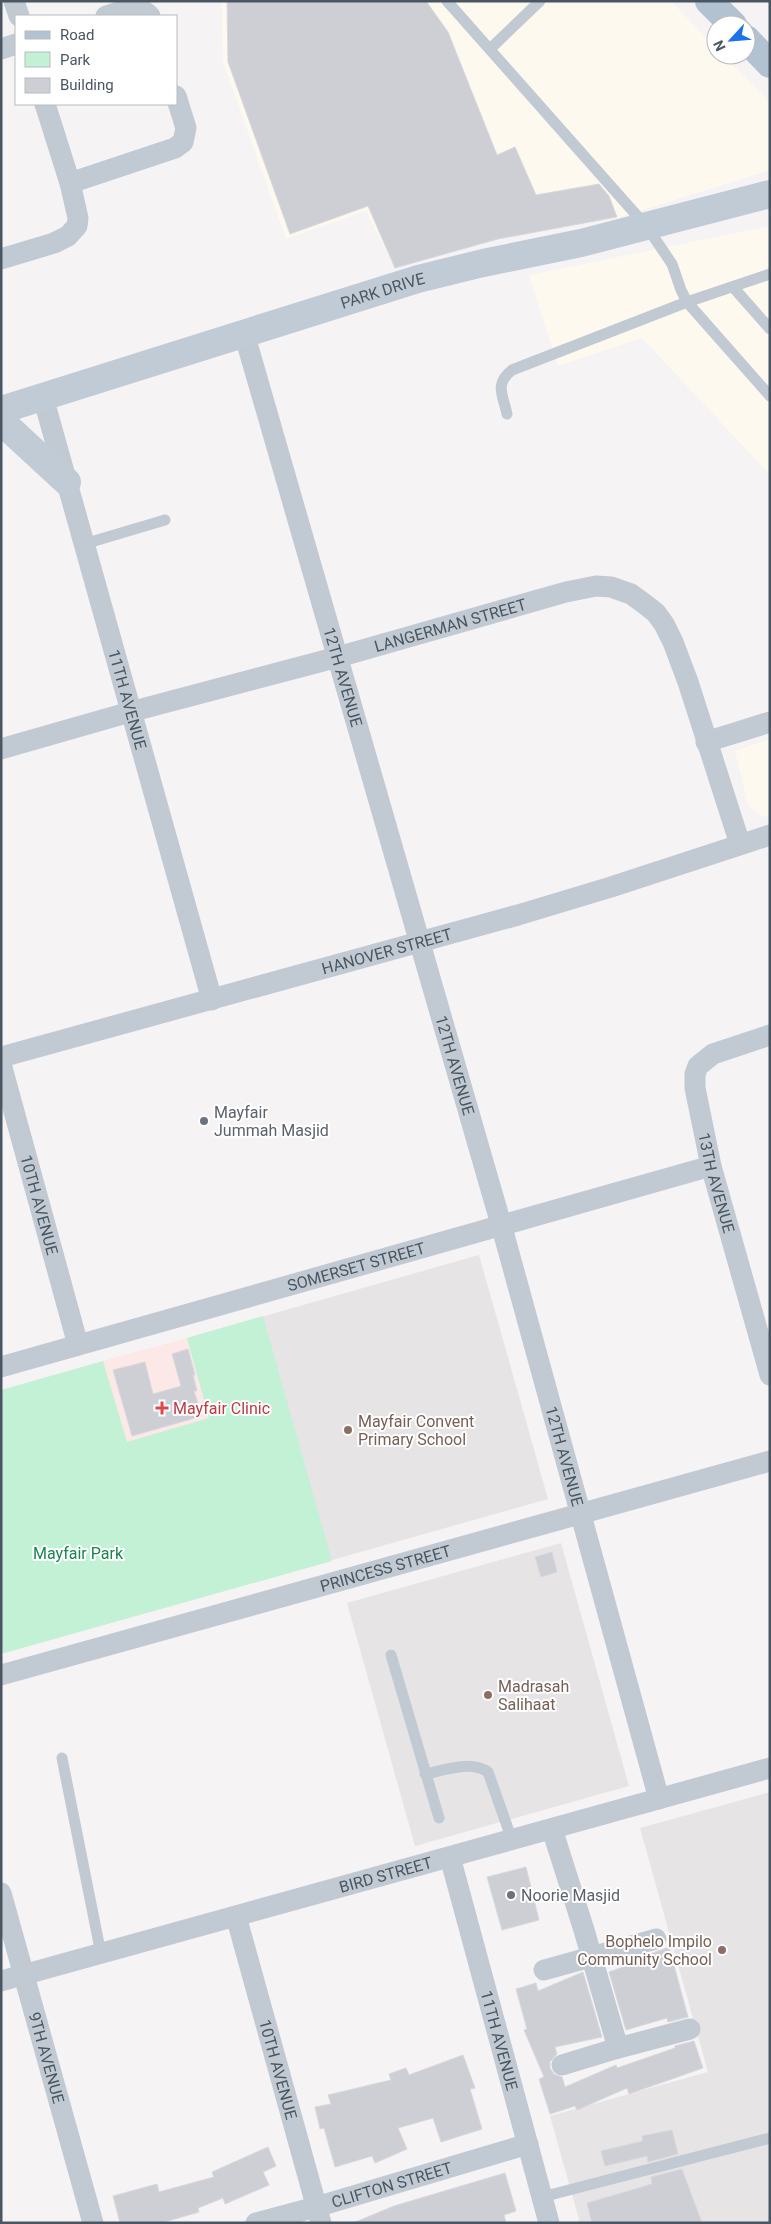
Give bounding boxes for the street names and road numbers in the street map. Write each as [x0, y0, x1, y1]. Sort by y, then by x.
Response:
street label: PARK DRIVE [338, 269, 427, 313]
street label: LANGERMAN STREET [372, 595, 529, 656]
street label: 12TH AVENUE [319, 625, 366, 729]
street label: 11TH AVENUE [104, 647, 150, 752]
street label: HANOVER STREET [320, 924, 454, 978]
street label: 12TH AVENUE [431, 1013, 478, 1117]
street label: 13TH AVENUE [694, 1131, 738, 1235]
street label: 10TH AVENUE [16, 1153, 62, 1257]
street label: SOMERSET STREET [285, 1238, 428, 1295]
street label: 12TH AVENUE [541, 1404, 587, 1508]
street label: PRINCESS STREET [318, 1541, 454, 1596]
street label: BIRD STREET [337, 1853, 435, 1897]
street label: 11TH AVENUE [477, 1988, 522, 2093]
street label: 9TH AVENUE [25, 2010, 68, 2106]
street label: 10TH AVENUE [255, 2017, 301, 2121]
street label: CLIFTON STREET [329, 2158, 455, 2212]

